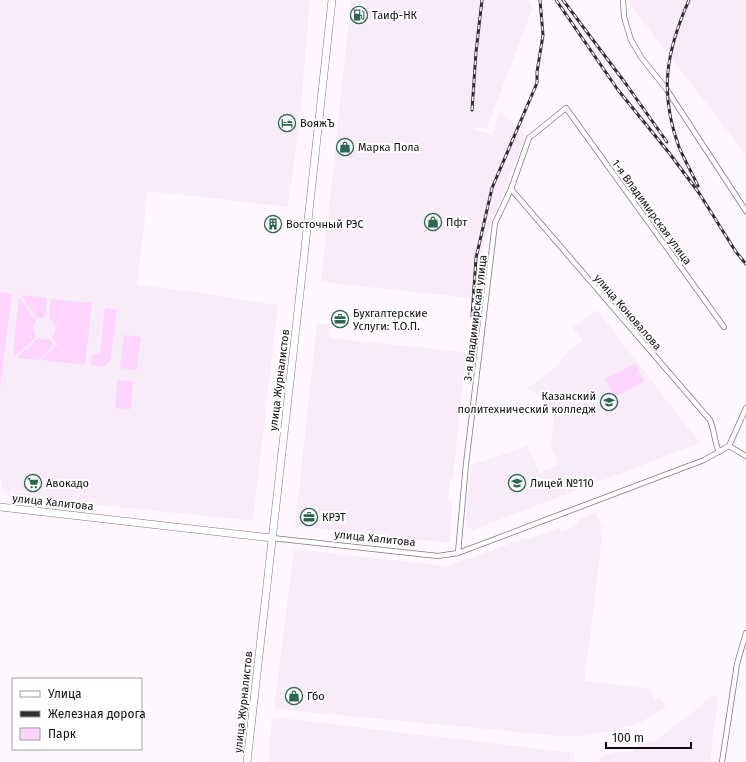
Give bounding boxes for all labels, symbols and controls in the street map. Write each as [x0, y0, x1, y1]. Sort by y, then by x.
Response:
fuel station icon: Таиф-НК [349, 5, 369, 25]
place label: Таиф-НК [372, 9, 418, 22]
hotel icon: ВояжЪ [277, 113, 297, 133]
place label: ВояжЪ [300, 117, 335, 130]
shop icon: Марка Пола [335, 137, 355, 157]
place label: Марка Пола [358, 141, 420, 154]
street label: 1-я Владимирская улица [609, 157, 694, 267]
shop icon: Пфт [423, 212, 443, 232]
building icon: Восточный РЭС [263, 214, 283, 234]
place label: Пфт [446, 216, 467, 229]
place label: Восточный РЭС [286, 218, 364, 231]
street label: 3-я Владимирская улица [461, 254, 490, 382]
street label: улица Коновалова [591, 272, 664, 353]
place label: Бухгалтерские Услуги: Т.О.П. [353, 307, 427, 333]
office icon: Бухгалтерские Услуги: Т.О.П. [330, 309, 350, 329]
street label: улица Журналистов [267, 328, 292, 432]
place label: Казанский политехнический колледж [458, 390, 596, 416]
school or university icon: Казанский политехнический колледж [599, 392, 619, 412]
supermarket icon: Авокадо [23, 473, 43, 493]
school or university icon: Лицей №110 [507, 473, 527, 493]
place label: Авокадо [46, 477, 89, 490]
place label: Лицей №110 [530, 477, 594, 490]
street label: улица Халитова [12, 492, 94, 513]
office icon: КРЭТ [299, 507, 319, 527]
place label: КРЭТ [322, 511, 346, 524]
street label: улица Халитова [334, 528, 416, 549]
street label: улица Журналистов [232, 650, 255, 754]
legend [12, 678, 142, 750]
shop icon: Гбо [284, 686, 304, 706]
text: Улица [48, 687, 82, 701]
place label: Гбо [307, 690, 325, 703]
text: Железная дорога [48, 707, 146, 721]
scale bar [606, 724, 691, 750]
text: Парк [48, 727, 77, 741]
text: 100 m [612, 731, 644, 745]

